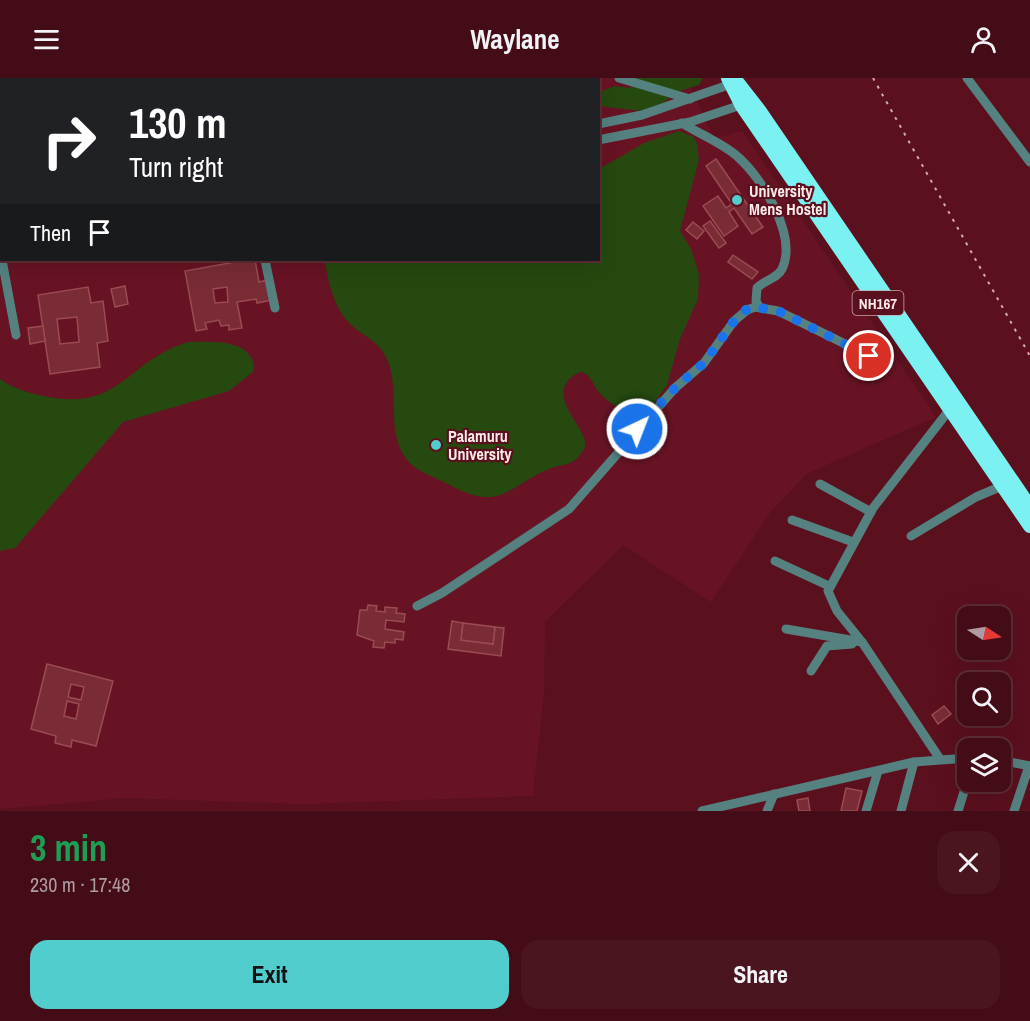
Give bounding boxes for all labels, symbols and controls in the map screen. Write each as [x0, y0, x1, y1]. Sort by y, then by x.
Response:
text: Waylane [470, 21, 560, 57]
icon: menu [30, 23, 63, 56]
icon: person [967, 23, 1000, 56]
text: 130 m [129, 95, 227, 151]
icon: right [30, 102, 108, 180]
text: Turn right [129, 149, 223, 185]
place label: University Mens Hostel [749, 180, 826, 220]
marker: University Mens Hostel [730, 193, 744, 207]
icon: arrive [83, 216, 116, 249]
text: Then [30, 218, 71, 248]
road number: NH167 [852, 291, 904, 315]
pin [843, 330, 894, 381]
icon: arrive [852, 339, 885, 372]
position arrow [605, 397, 669, 461]
place label: Palamuru University [448, 425, 512, 465]
marker: Palamuru University [429, 438, 443, 452]
north arrow [957, 606, 1011, 660]
map controls [957, 606, 1011, 792]
button: search [957, 672, 1011, 726]
button: layers [957, 738, 1011, 792]
text: 3 min [30, 824, 107, 872]
button: close [937, 831, 1000, 894]
text: 230 m · 17:48 [30, 871, 130, 898]
button: Exit [30, 940, 509, 1009]
button: Share [521, 940, 1000, 1009]

